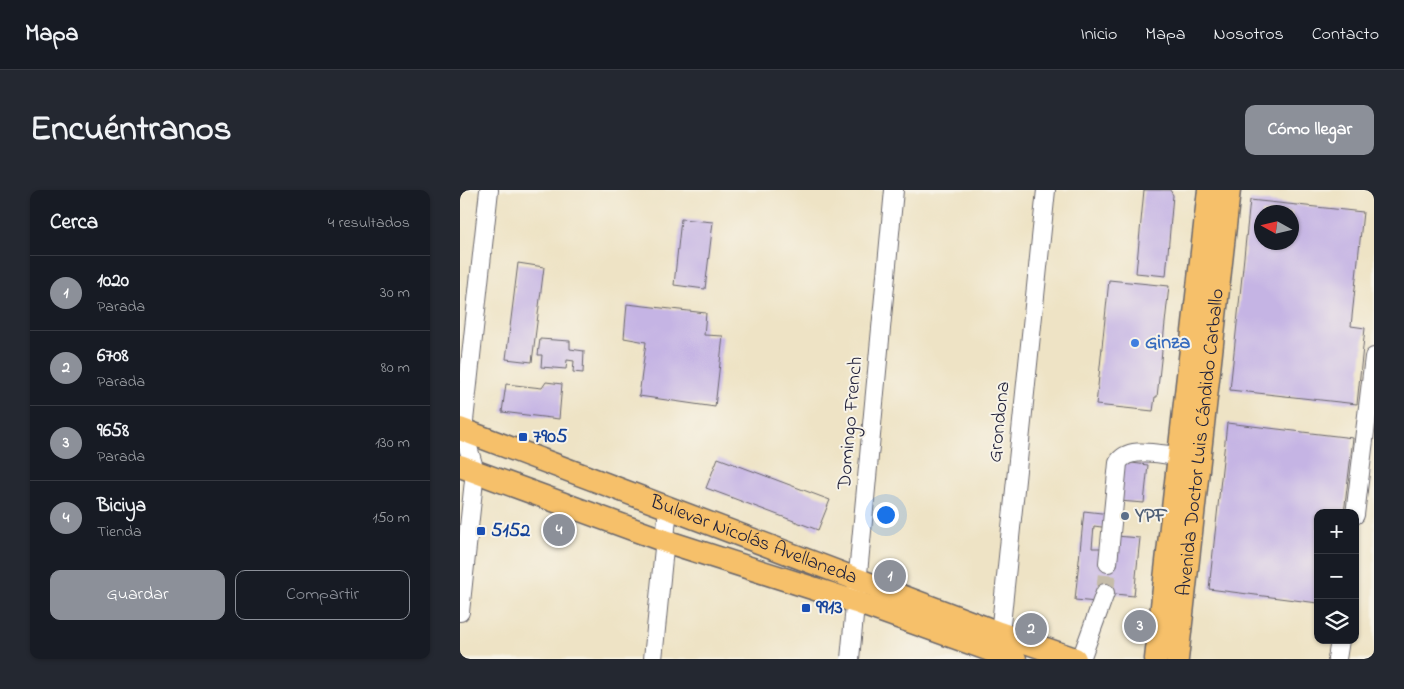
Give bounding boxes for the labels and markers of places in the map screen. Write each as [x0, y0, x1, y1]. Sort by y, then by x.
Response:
place label: Ginza [1145, 329, 1190, 358]
marker: Ginza [1129, 337, 1141, 349]
place label: 7905 [533, 423, 568, 452]
marker: 7905 [517, 431, 529, 443]
place label: YPF [1134, 502, 1168, 531]
marker: YPF [1119, 510, 1131, 522]
pin: 4 [543, 511, 575, 549]
place label: 5152 [491, 517, 530, 546]
marker: 5152 [475, 525, 487, 537]
pin: 1 [874, 557, 906, 595]
place label: 9913 [815, 594, 843, 623]
marker: 9913 [800, 602, 812, 614]
pin: 3 [1124, 607, 1156, 645]
pin: 2 [1015, 610, 1047, 648]

